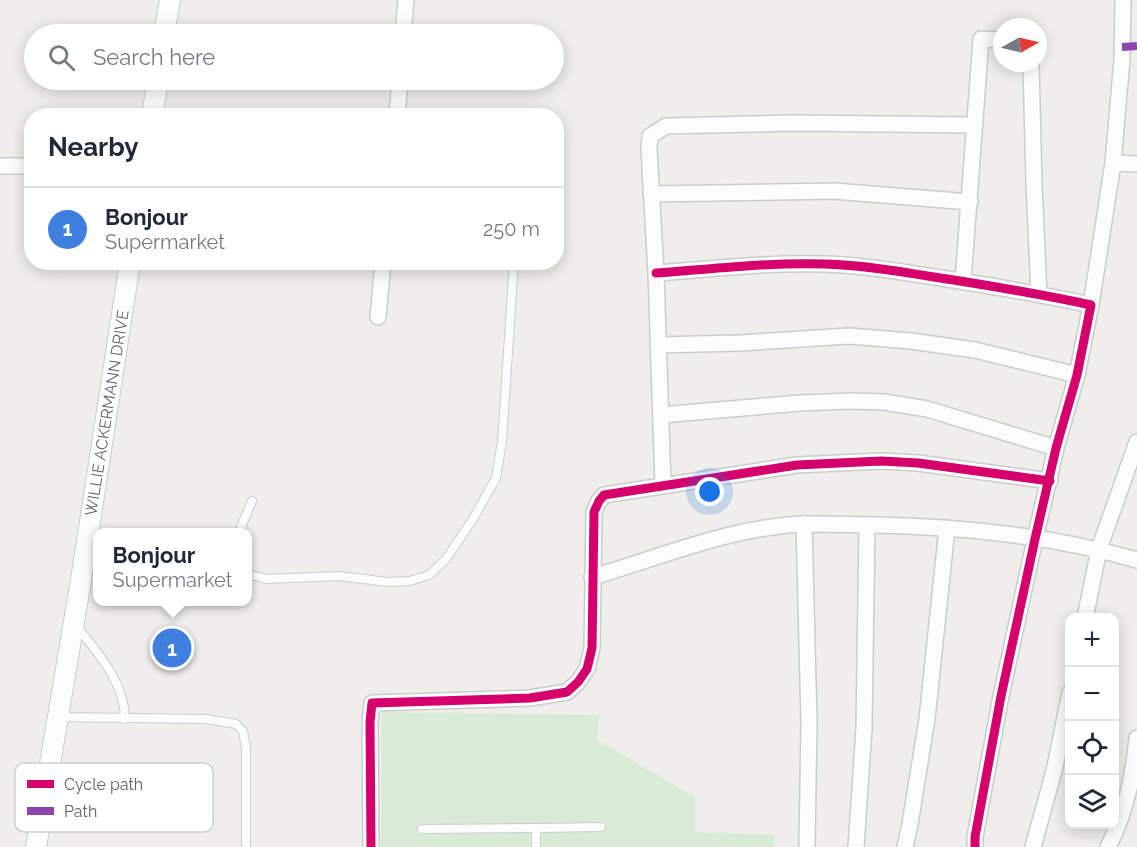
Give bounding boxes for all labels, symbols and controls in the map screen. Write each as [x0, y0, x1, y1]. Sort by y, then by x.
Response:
north arrow [993, 18, 1047, 72]
search box [24, 24, 564, 90]
icon: search [45, 41, 78, 74]
text: Search here [93, 44, 215, 70]
text: Nearby [48, 132, 138, 162]
text: Bonjour [105, 204, 188, 230]
text: 1 [63, 217, 72, 241]
text: 250 m [483, 217, 540, 241]
text: Supermarket [105, 230, 225, 254]
street label: WILLIE ACKERMANN DRIVE [81, 308, 133, 518]
your location [695, 477, 724, 506]
popup [93, 528, 252, 606]
text: Bonjour [113, 542, 195, 568]
text: Supermarket [113, 568, 232, 592]
map controls [1065, 613, 1119, 829]
button: + [1065, 613, 1119, 667]
pin: 1 [152, 626, 192, 670]
button: − [1065, 667, 1119, 721]
button: locate [1065, 721, 1119, 775]
legend [15, 763, 213, 832]
text: Cycle path [64, 775, 143, 794]
button: layers [1065, 775, 1119, 829]
text: Path [64, 802, 97, 821]

